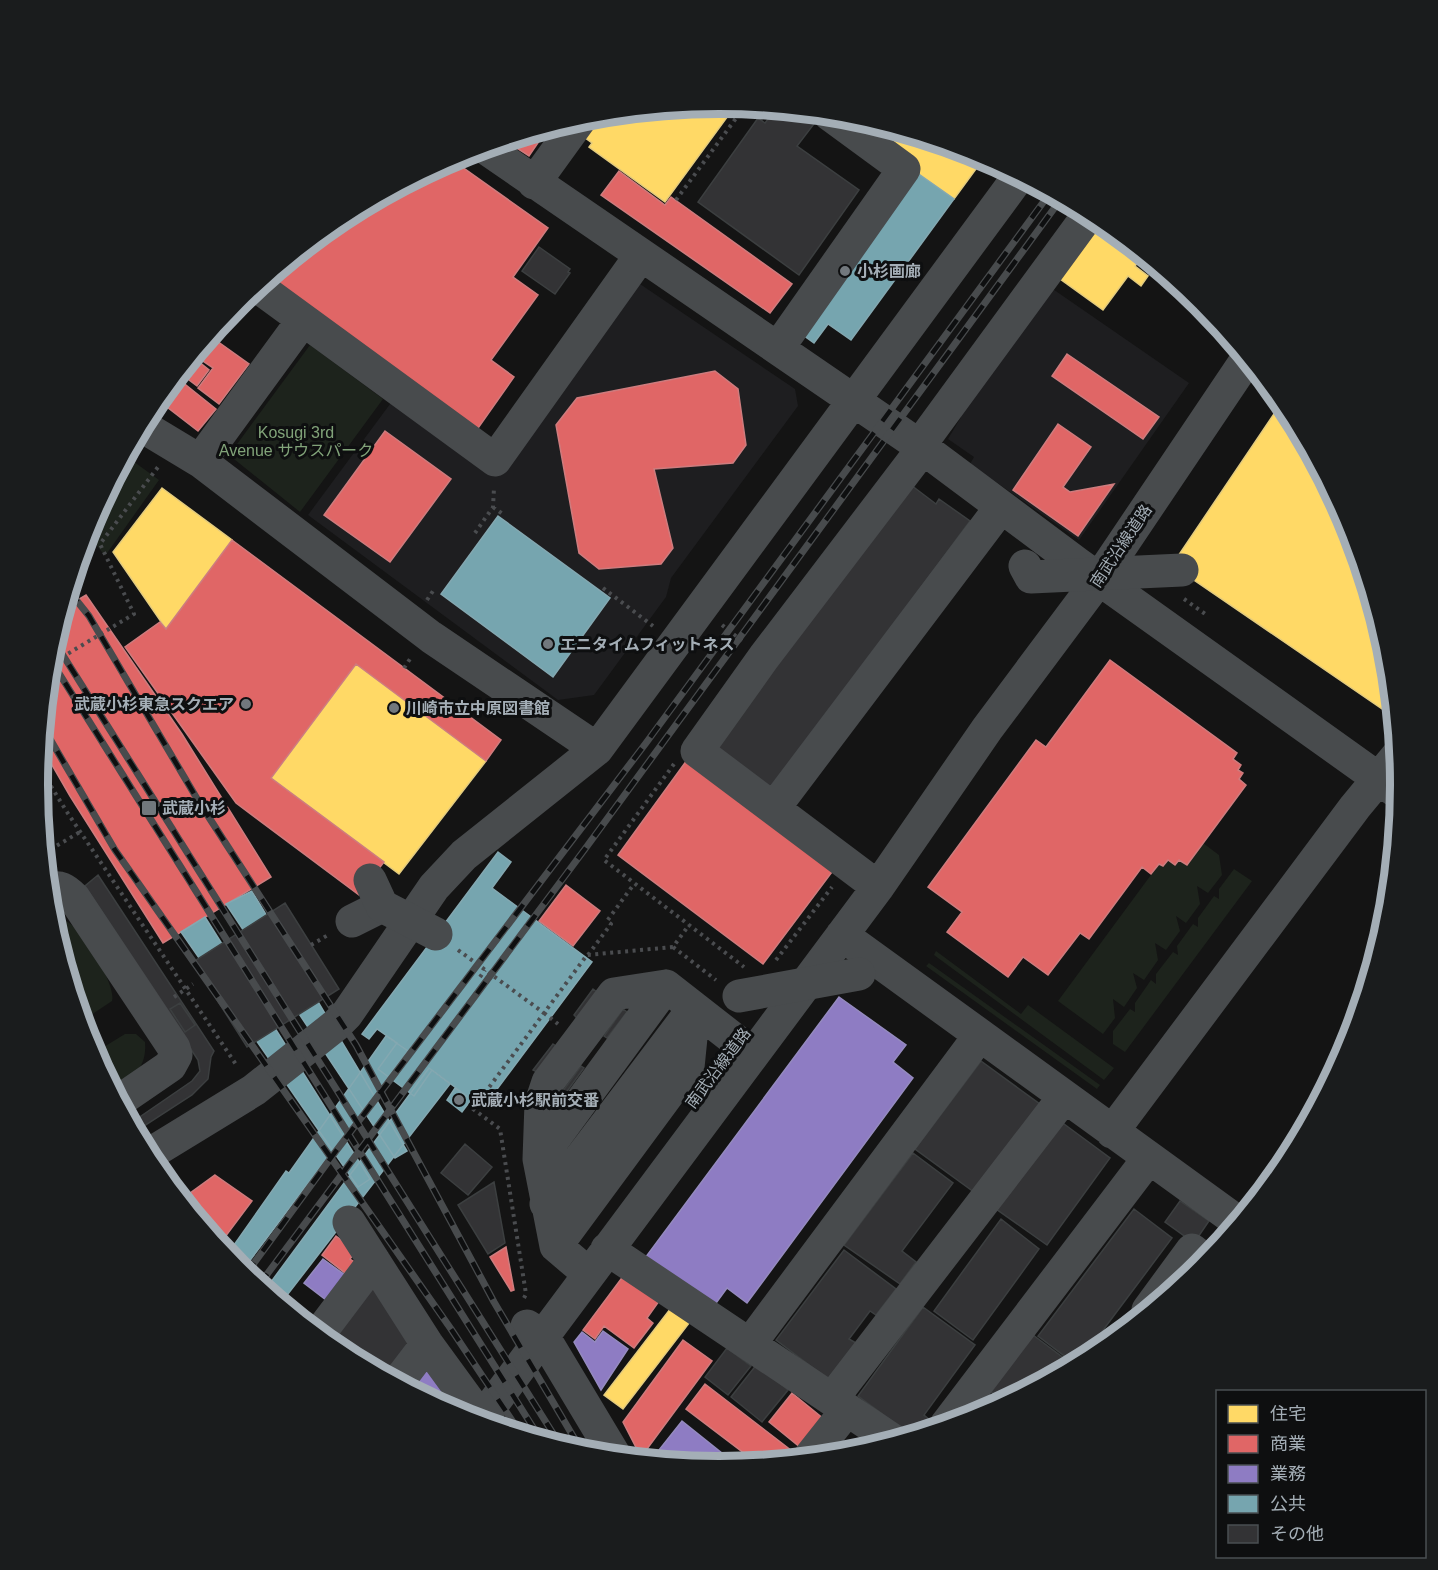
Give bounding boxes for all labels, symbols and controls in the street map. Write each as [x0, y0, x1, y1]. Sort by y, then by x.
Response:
place label: 小杉画廊 [857, 263, 921, 280]
marker: 小杉画廊 [838, 264, 852, 278]
park label: Kosugi 3rd Avenue サウスパーク [219, 424, 373, 459]
street label: 南武沿線道路 [1087, 501, 1155, 591]
place label: エニタイムフィットネス [560, 636, 734, 653]
marker: エニタイムフィットネス [541, 637, 555, 651]
place label: 武蔵小杉東急スクエア [74, 696, 234, 713]
marker: 武蔵小杉東急スクエア [239, 697, 253, 711]
place label: 川崎市立中原図書館 [406, 700, 550, 717]
marker: 川崎市立中原図書館 [387, 701, 401, 715]
marker: 武蔵小杉 [140, 799, 158, 817]
place label: 武蔵小杉 [162, 800, 226, 817]
street label: 南武沿線道路 [682, 1025, 754, 1111]
place label: 武蔵小杉駅前交番 [471, 1092, 599, 1109]
marker: 武蔵小杉駅前交番 [452, 1093, 466, 1107]
legend [1216, 1390, 1426, 1558]
text: 住宅 [1270, 1404, 1306, 1424]
text: 商業 [1270, 1434, 1306, 1454]
text: 業務 [1270, 1464, 1306, 1484]
text: 公共 [1270, 1494, 1306, 1514]
text: その他 [1270, 1524, 1324, 1544]

